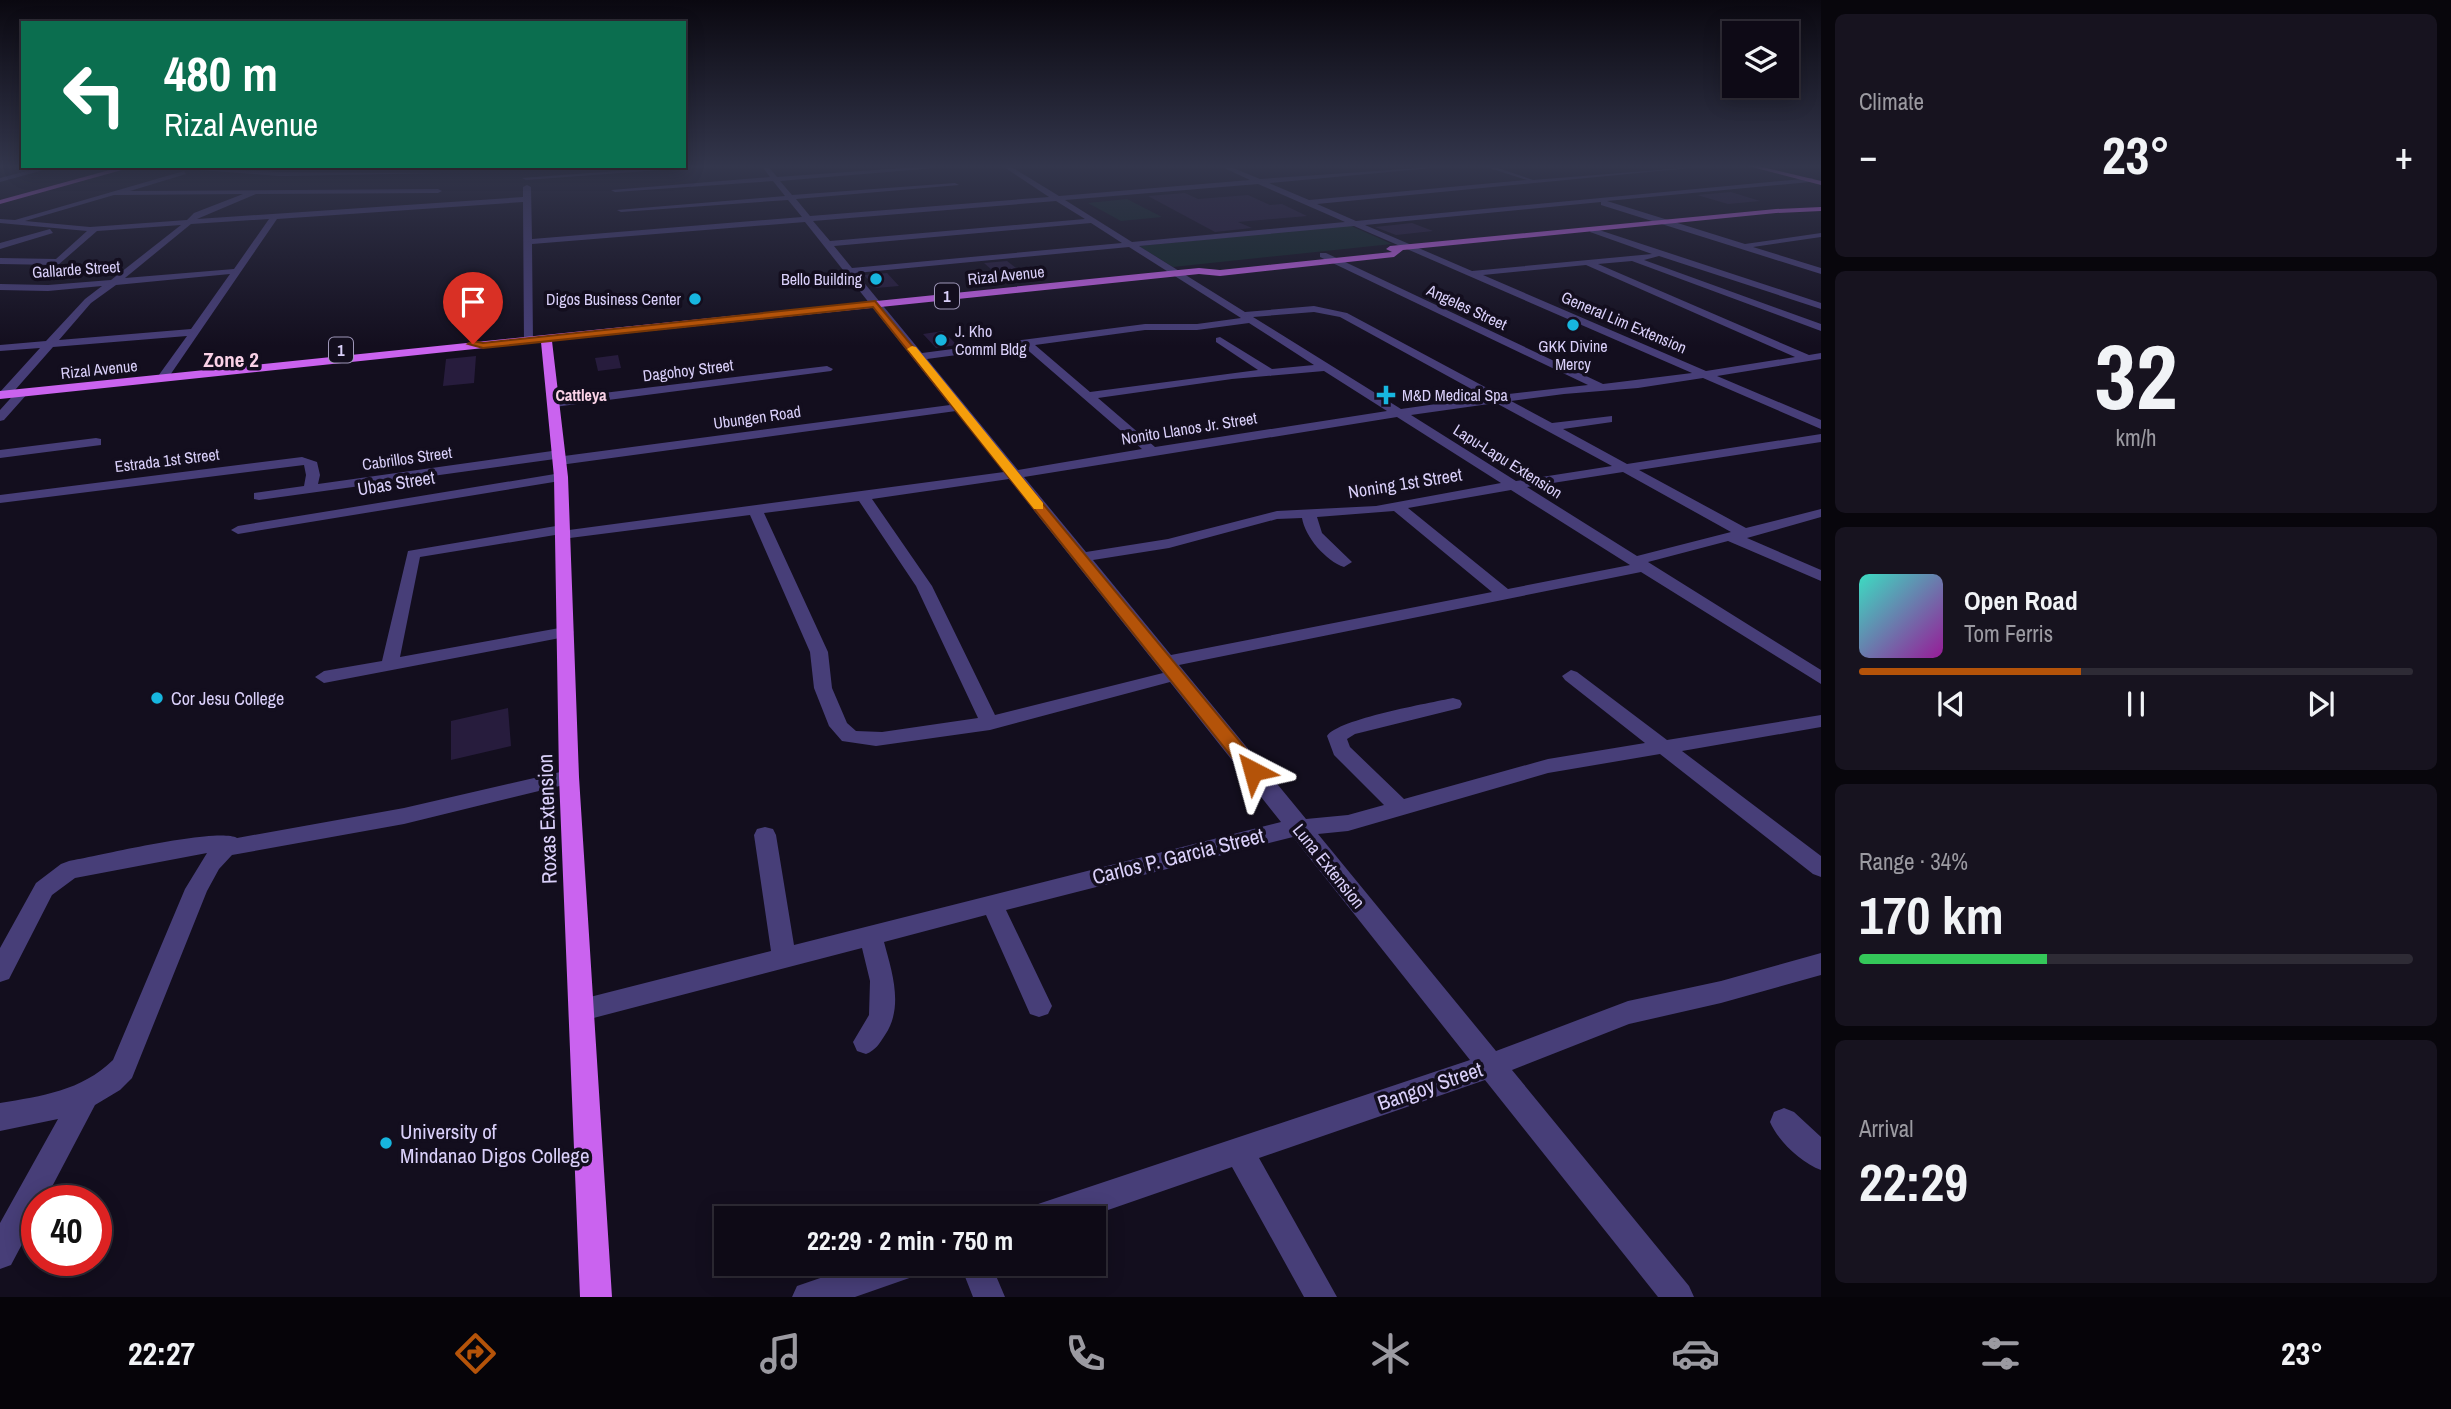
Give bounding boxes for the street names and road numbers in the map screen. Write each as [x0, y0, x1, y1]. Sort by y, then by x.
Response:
street label: Gallarde Street [31, 255, 121, 283]
street label: Rizal Avenue [967, 260, 1045, 290]
street label: Angeles Street [1422, 278, 1511, 335]
road number: 1 [935, 284, 959, 308]
street label: General Lim Extension [1558, 286, 1690, 358]
road number: 1 [329, 338, 353, 362]
street label: Dagohoy Street [641, 353, 735, 386]
street label: Rizal Avenue [60, 354, 138, 384]
street label: Ubungen Road [712, 400, 802, 434]
street label: Nonito Llanos Jr. Street [1120, 406, 1259, 450]
street label: Lapu-Lapu Extension [1449, 419, 1567, 503]
street label: Cabrillos Street [361, 441, 454, 475]
street label: Estrada 1st Street [114, 443, 221, 477]
street label: Noning 1st Street [1346, 462, 1464, 504]
street label: Ubas Street [356, 465, 436, 501]
street label: Roxas Extension [530, 753, 564, 885]
street label: Luna Extension [1287, 818, 1371, 914]
street label: Carlos P. Garcia Street [1089, 821, 1267, 891]
street label: Bangoy Street [1374, 1054, 1487, 1117]

